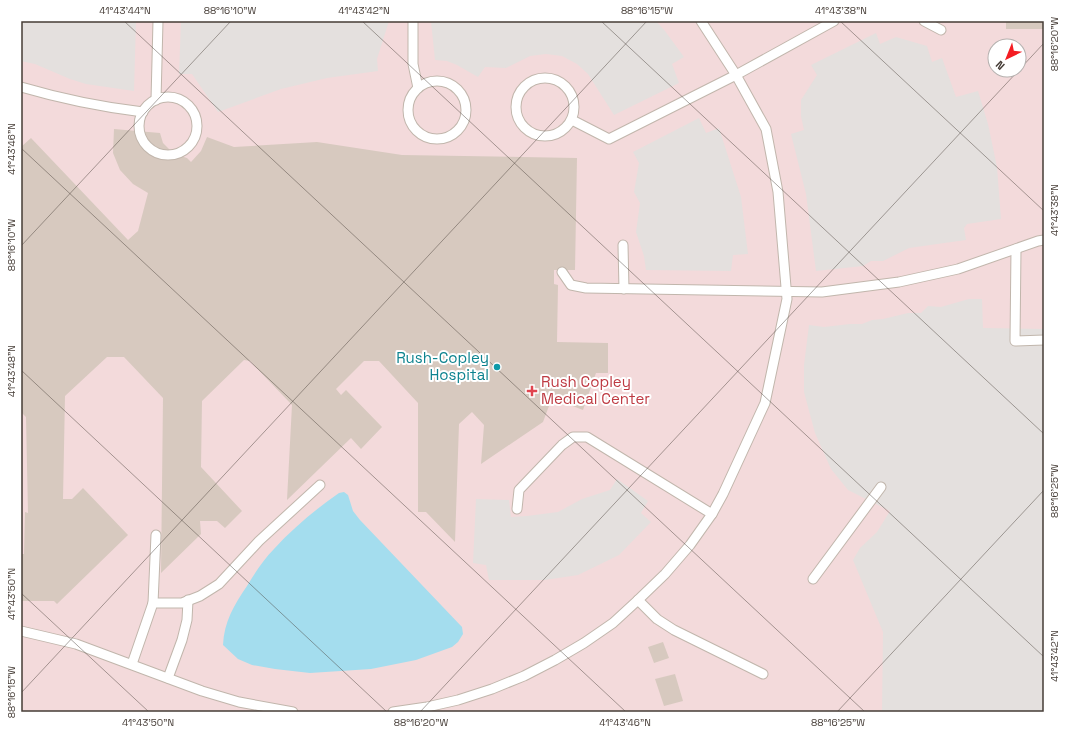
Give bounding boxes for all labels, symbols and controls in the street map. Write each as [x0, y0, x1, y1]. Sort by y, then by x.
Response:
text: 41°43'44"N [99, 4, 151, 17]
text: 88°16'10"W [204, 4, 257, 17]
text: 41°43'42"N [338, 4, 390, 17]
text: 88°16'15"W [621, 4, 673, 17]
text: 41°43'38"N [815, 4, 867, 17]
text: 88°16'20"W [1048, 16, 1061, 71]
north arrow [987, 38, 1027, 78]
text: N [993, 58, 1008, 73]
text: 41°43'46"N [5, 123, 18, 175]
text: 41°43'38"N [1048, 184, 1061, 236]
text: 88°16'10"W [5, 218, 18, 271]
text: 41°43'48"N [5, 345, 18, 397]
place label: Rush-Copley Hospital [396, 348, 489, 384]
marker: Rush-Copley Hospital [492, 362, 502, 372]
place label: Rush Copley Medical Center [541, 372, 650, 408]
marker: Rush Copley Medical Center [526, 385, 538, 397]
text: 88°16'25"W [1048, 464, 1061, 518]
text: 41°43'50"N [5, 568, 18, 620]
text: 41°43'42"N [1048, 630, 1061, 682]
text: 88°16'15"W [5, 666, 18, 718]
text: 41°43'50"N [122, 716, 174, 729]
text: 88°16'20"W [394, 716, 449, 729]
text: 41°43'46"N [599, 716, 651, 729]
text: 88°16'25"W [811, 716, 865, 729]

